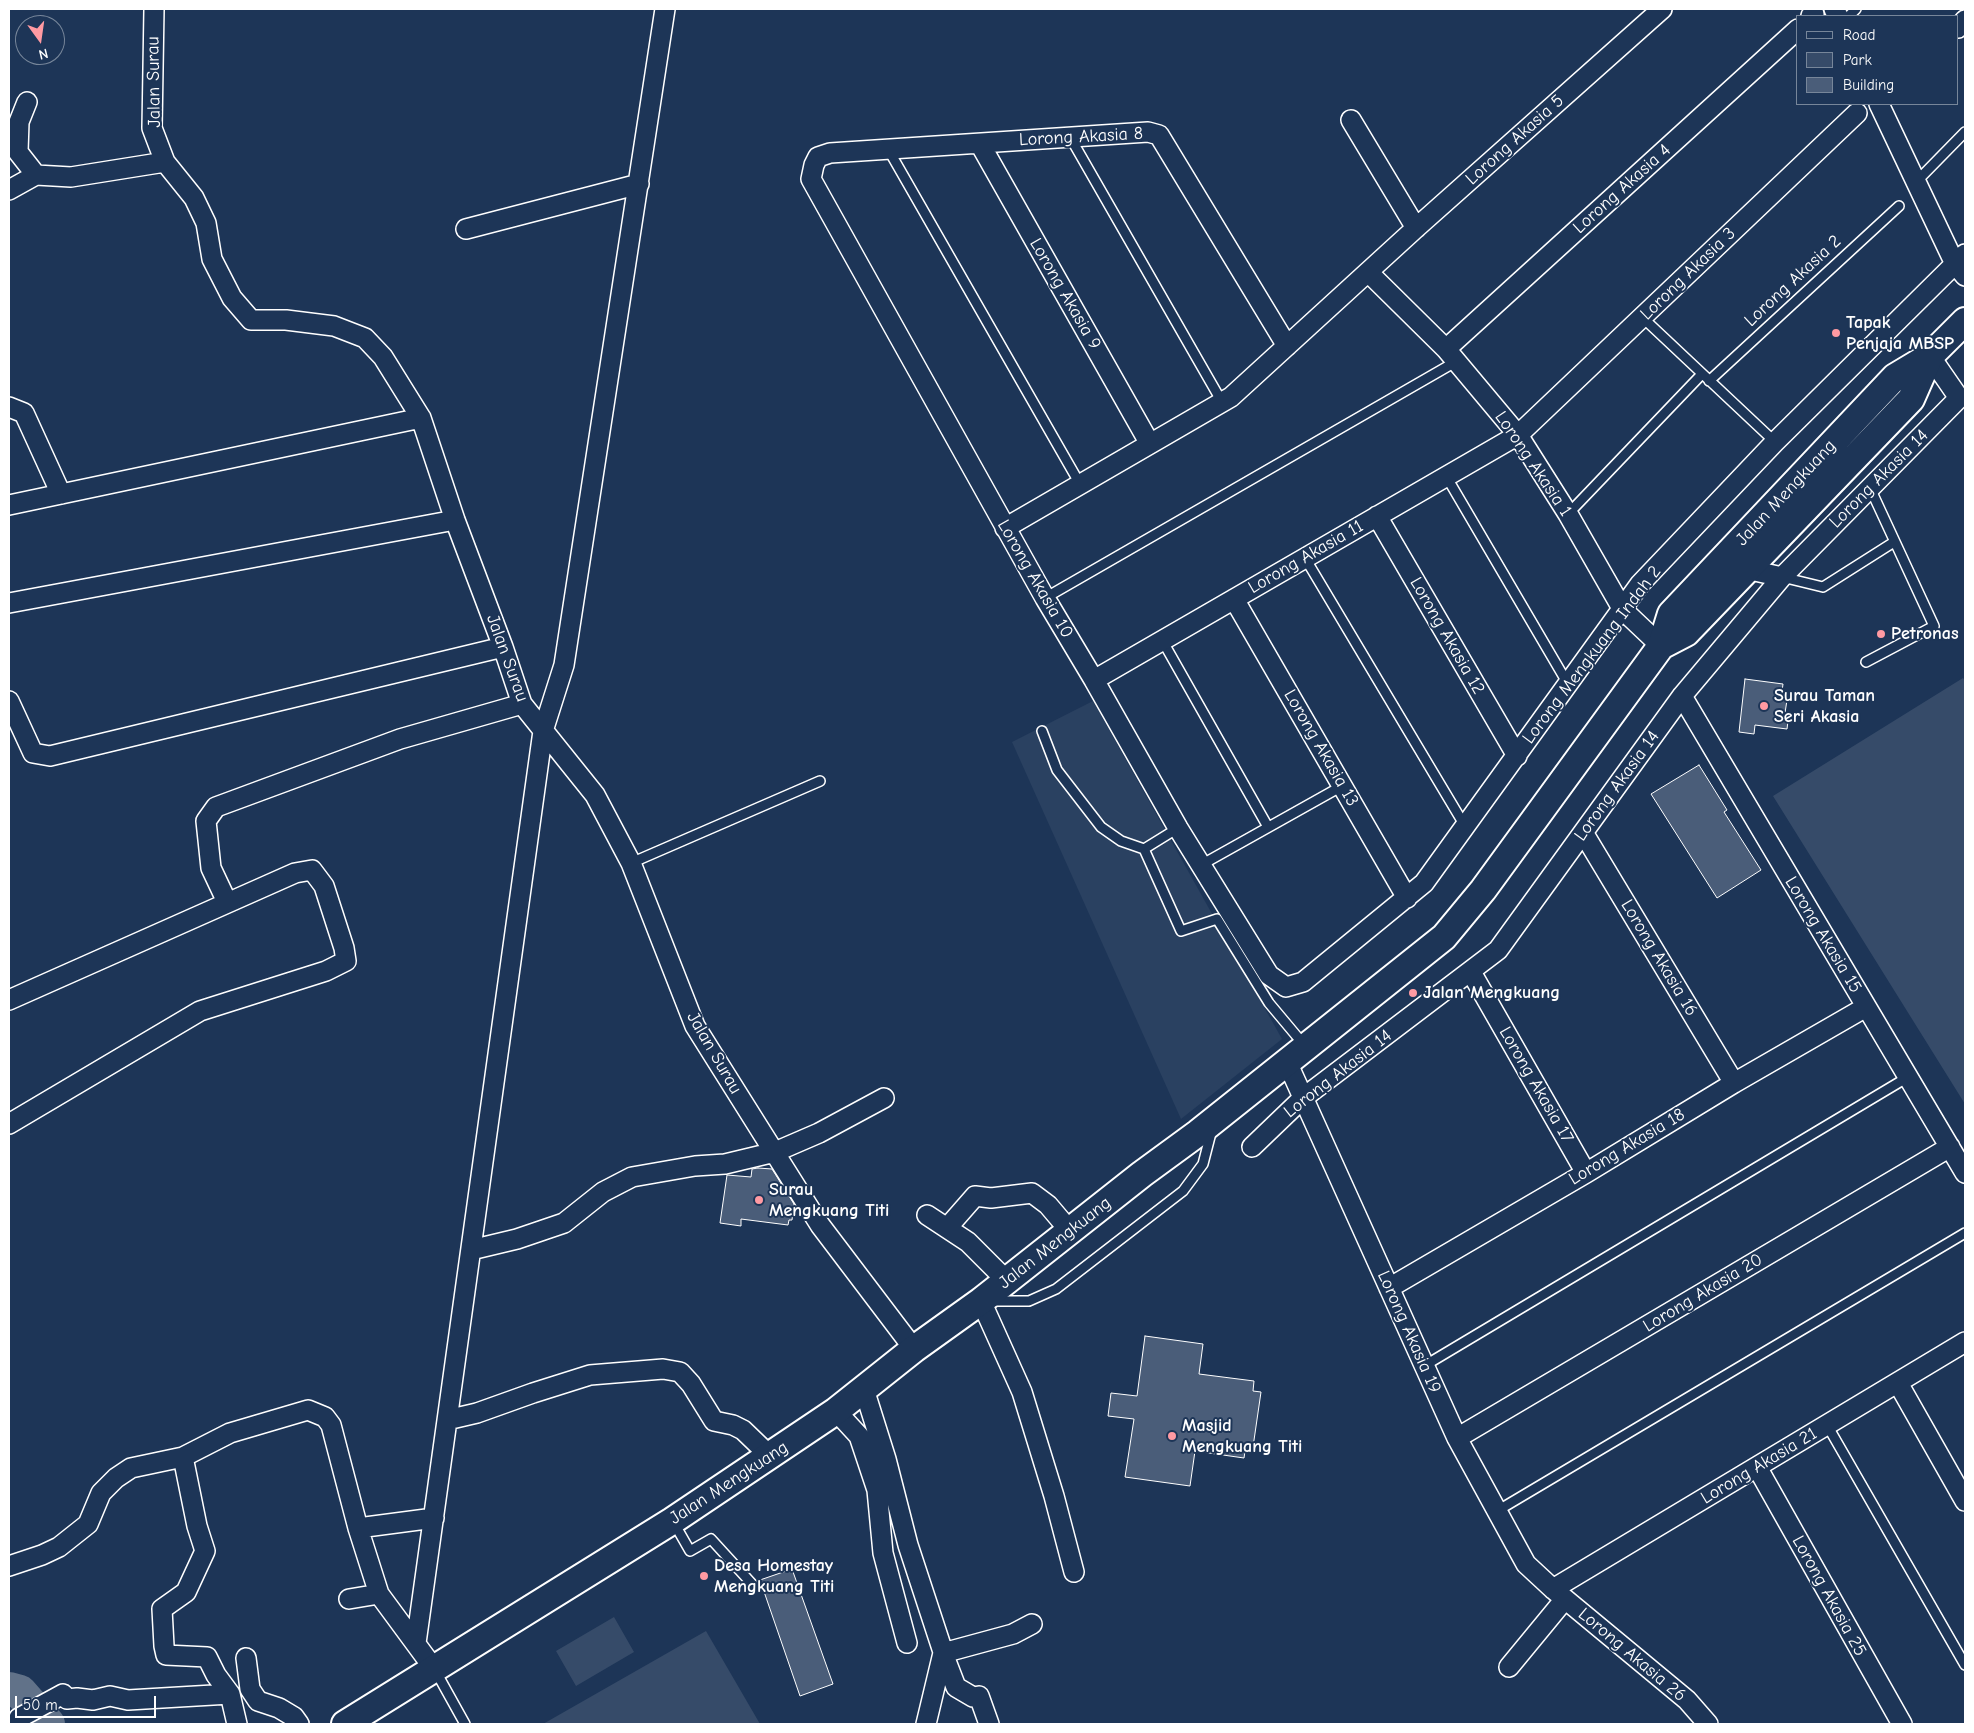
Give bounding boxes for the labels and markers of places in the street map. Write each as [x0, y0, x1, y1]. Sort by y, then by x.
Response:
place label: Tapak Penjaja MBSP [1846, 312, 1954, 354]
marker: Tapak Penjaja MBSP [1830, 327, 1842, 339]
place label: Petronas [1891, 623, 1959, 645]
marker: Petronas [1875, 628, 1887, 640]
place label: Surau Taman Seri Akasia [1774, 685, 1875, 728]
marker: Surau Taman Seri Akasia [1758, 700, 1770, 712]
place label: Jalan Mengkuang [1423, 982, 1560, 1004]
marker: Jalan Mengkuang [1407, 987, 1419, 999]
place label: Surau Mengkuang Titi [769, 1179, 889, 1222]
marker: Surau Mengkuang Titi [753, 1194, 765, 1206]
place label: Masjid Mengkuang Titi [1182, 1415, 1302, 1458]
marker: Masjid Mengkuang Titi [1166, 1430, 1178, 1442]
place label: Desa Homestay Mengkuang Titi [714, 1555, 834, 1598]
marker: Desa Homestay Mengkuang Titi [698, 1570, 710, 1582]

